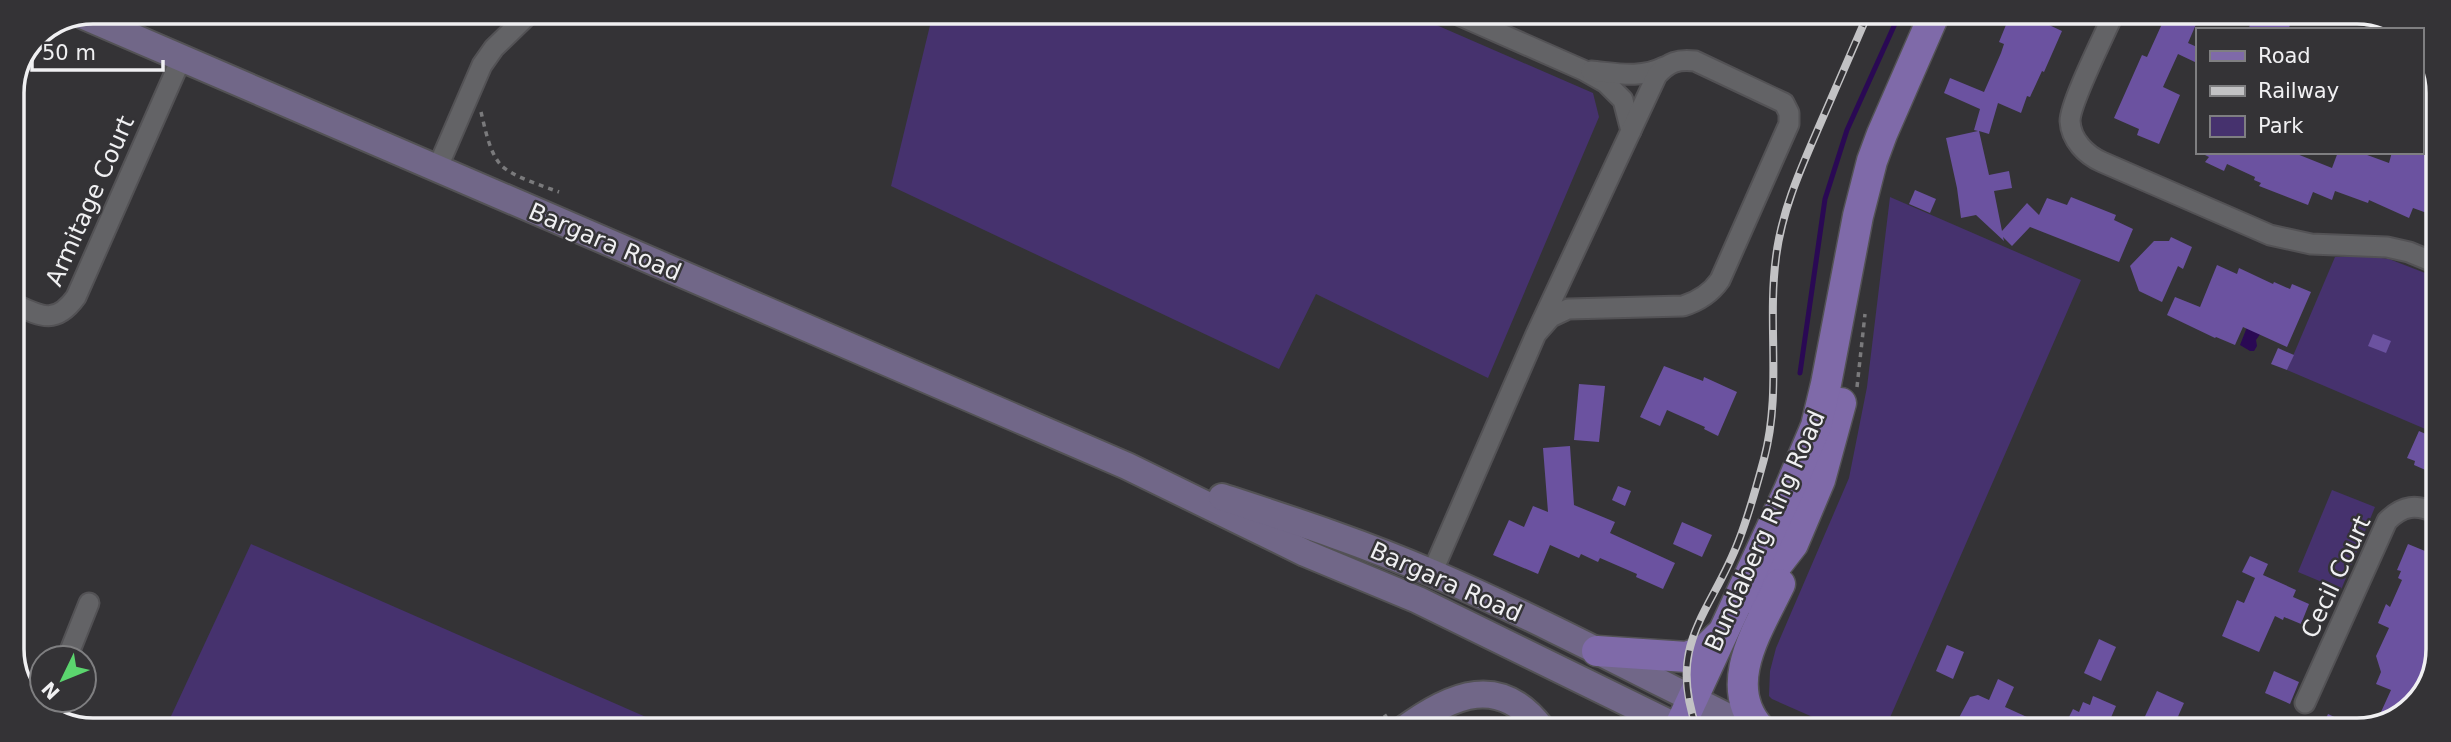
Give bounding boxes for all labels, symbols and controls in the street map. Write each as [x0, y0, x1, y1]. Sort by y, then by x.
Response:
scale bar [32, 28, 163, 72]
legend [2196, 28, 2423, 154]
text: 50 m [42, 41, 96, 65]
text: Road [2258, 44, 2311, 68]
text: Railway [2258, 79, 2339, 103]
street label: Armitage Court [40, 111, 140, 291]
text: Park [2258, 114, 2304, 138]
street label: Bargara Road [525, 197, 685, 287]
street label: Bundaberg Ring Road [1699, 406, 1831, 656]
street label: Cecil Court [2295, 511, 2377, 643]
street label: Bargara Road [1366, 536, 1526, 628]
north arrow [28, 644, 98, 714]
text: N [37, 677, 64, 704]

